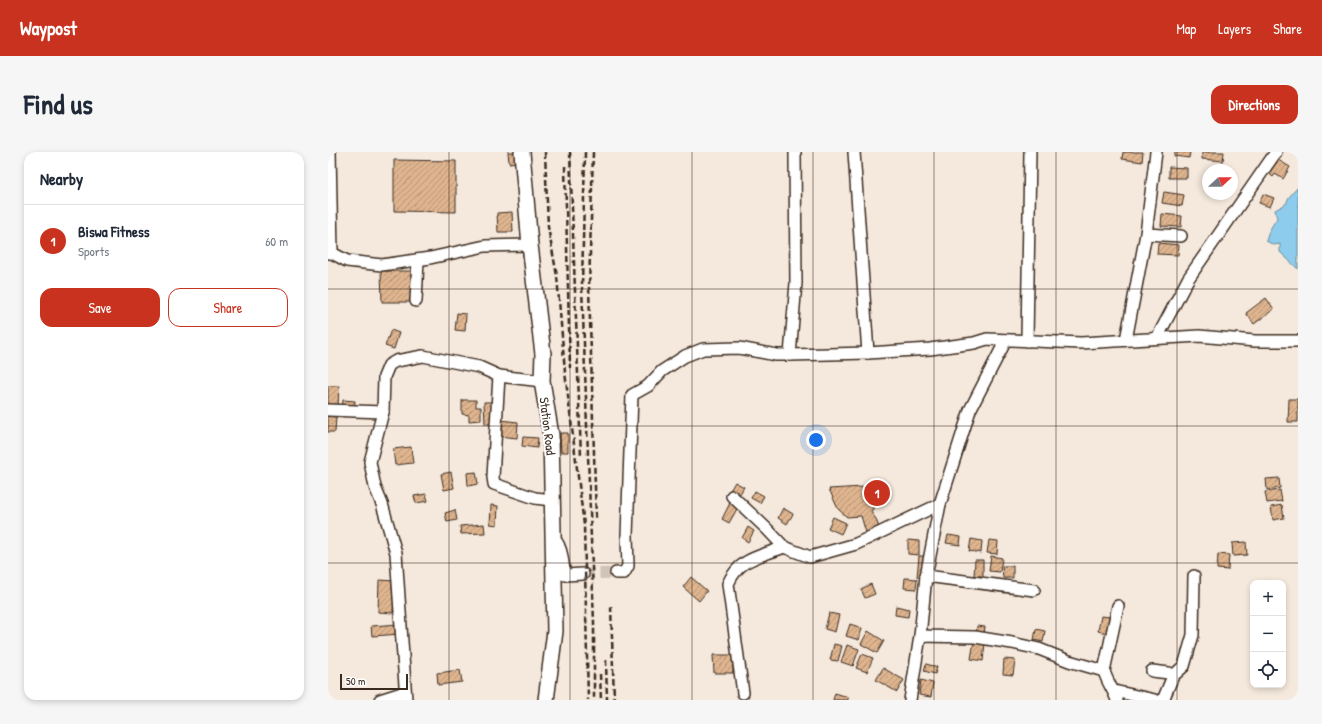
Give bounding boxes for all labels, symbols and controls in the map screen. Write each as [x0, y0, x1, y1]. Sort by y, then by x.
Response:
text: Waypost [20, 15, 77, 41]
text: Map [1176, 19, 1196, 38]
text: Layers [1218, 19, 1251, 38]
text: Share [1273, 19, 1302, 38]
text: Find us [24, 85, 93, 123]
button: Directions [1211, 85, 1298, 124]
north arrow [1202, 164, 1238, 200]
text: Nearby [40, 167, 83, 190]
text: Biswa Fitness [78, 221, 149, 242]
text: 1 [51, 232, 55, 250]
text: 60 m [265, 232, 288, 250]
text: Sports [78, 242, 109, 260]
button: Save [40, 288, 160, 327]
button: Share [168, 288, 288, 327]
street label: Station Road [536, 396, 560, 456]
your location [806, 430, 826, 450]
pin: 1 [864, 478, 890, 508]
map controls [1250, 580, 1286, 688]
button: + [1250, 580, 1286, 616]
button: − [1250, 616, 1286, 652]
button: locate [1250, 652, 1286, 688]
scale bar [340, 672, 408, 691]
text: 50 m [346, 674, 366, 688]

